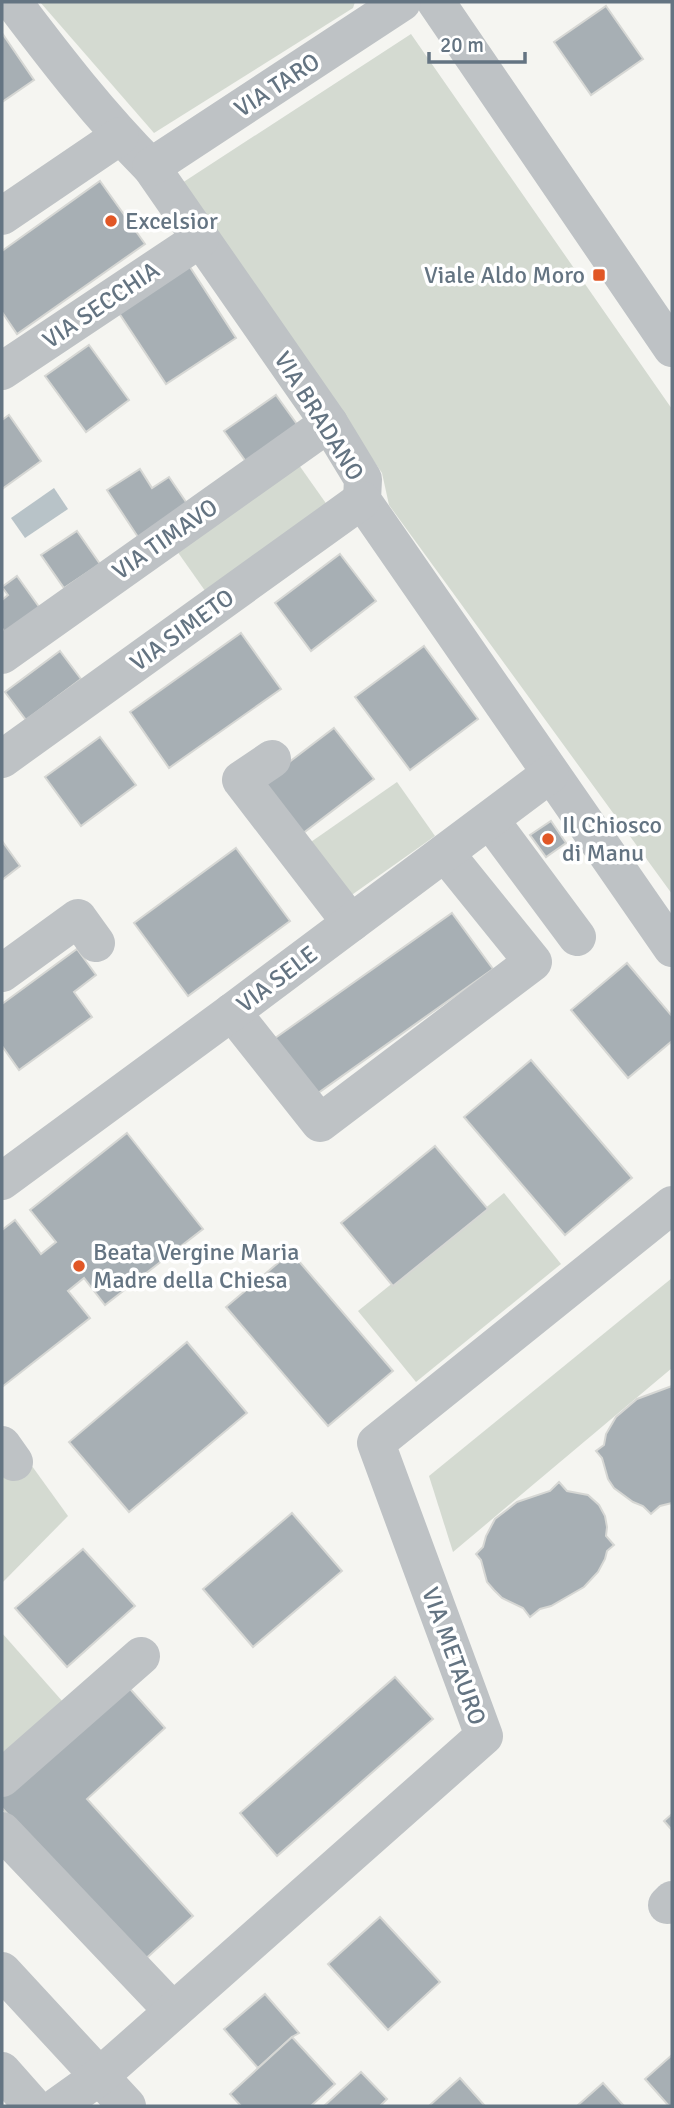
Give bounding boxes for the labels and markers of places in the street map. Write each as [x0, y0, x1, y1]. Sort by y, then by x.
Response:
place label: Excelsior [125, 206, 218, 236]
marker: Excelsior [103, 213, 119, 229]
place label: Viale Aldo Moro [424, 260, 585, 290]
marker: Viale Aldo Moro [591, 267, 607, 283]
place label: Il Chiosco di Manu [562, 810, 662, 868]
marker: Il Chiosco di Manu [540, 831, 556, 847]
place label: Beata Vergine Maria Madre della Chiesa [93, 1237, 299, 1295]
marker: Beata Vergine Maria Madre della Chiesa [71, 1258, 87, 1274]

